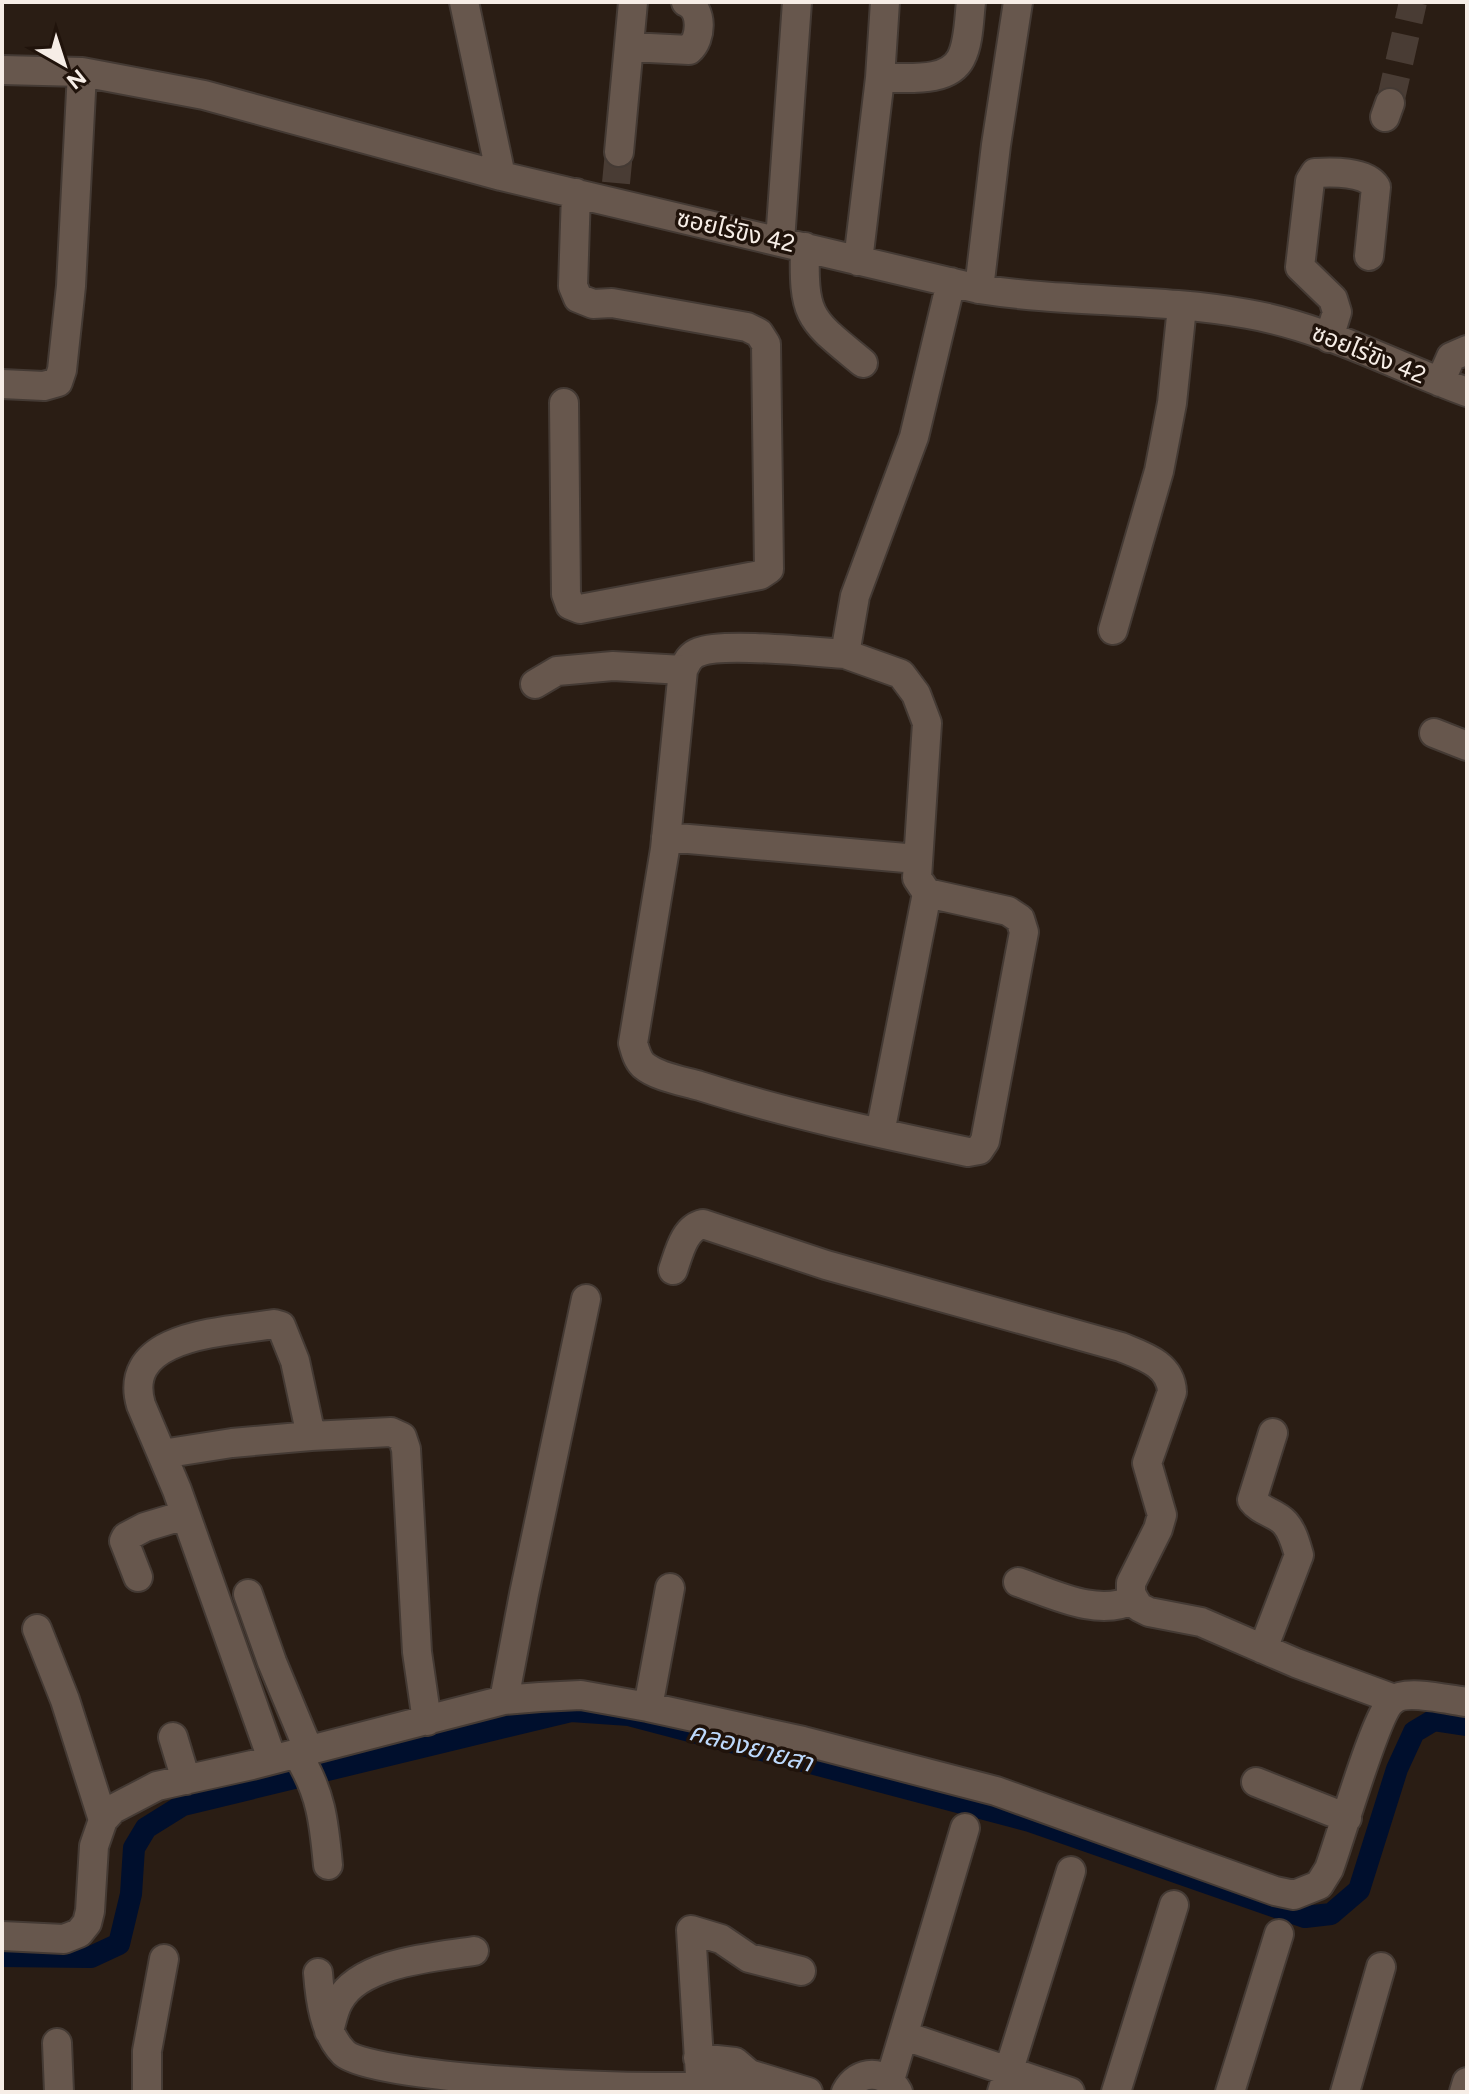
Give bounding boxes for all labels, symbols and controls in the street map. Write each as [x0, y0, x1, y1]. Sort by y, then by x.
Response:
north arrow [24, 24, 104, 104]
text: N [61, 63, 91, 95]
street label: ซอยไร่ขิง 42 [674, 203, 798, 258]
street label: ซอยไร่ขิง 42 [1308, 318, 1430, 390]
water label: คลองยายสา [686, 1715, 818, 1779]

